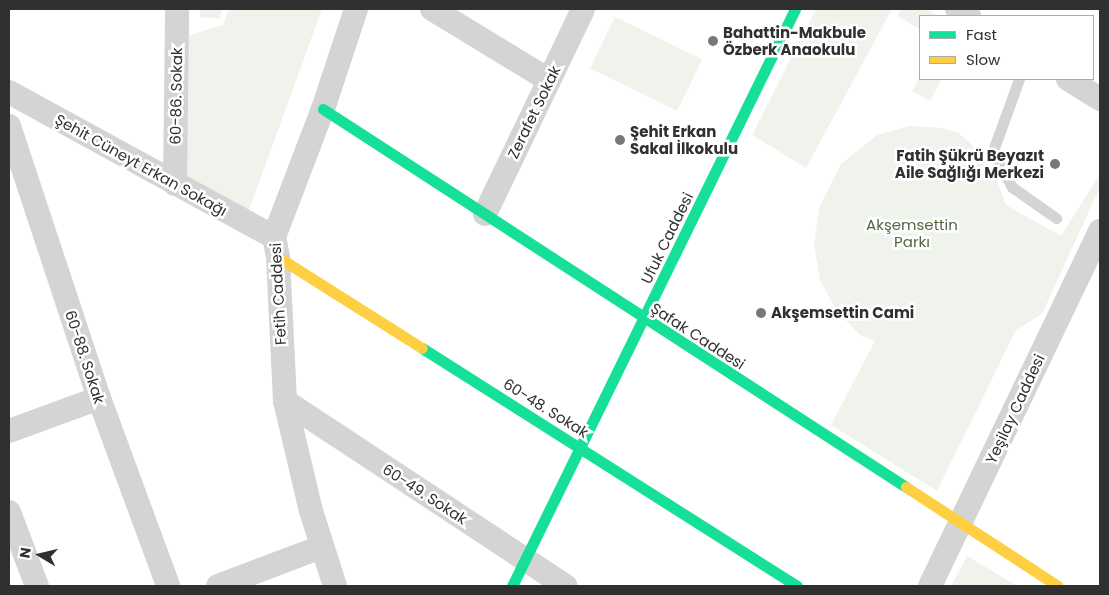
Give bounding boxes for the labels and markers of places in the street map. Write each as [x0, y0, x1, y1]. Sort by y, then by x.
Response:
place label: Bahattin-Makbule Özberk Anaokulu [723, 23, 866, 58]
marker: Bahattin-Makbule Özberk Anaokulu [707, 35, 719, 47]
place label: Şehit Erkan Sakal İlkokulu [630, 122, 738, 157]
marker: Şehit Erkan Sakal İlkokulu [614, 134, 626, 146]
place label: Fatih Şükrü Beyazıt Aile Sağlığı Merkezi [895, 146, 1044, 181]
marker: Fatih Şükrü Beyazıt Aile Sağlığı Merkezi [1048, 157, 1062, 171]
place label: Akşemsettin Cami [771, 304, 914, 322]
marker: Akşemsettin Cami [755, 307, 767, 319]

